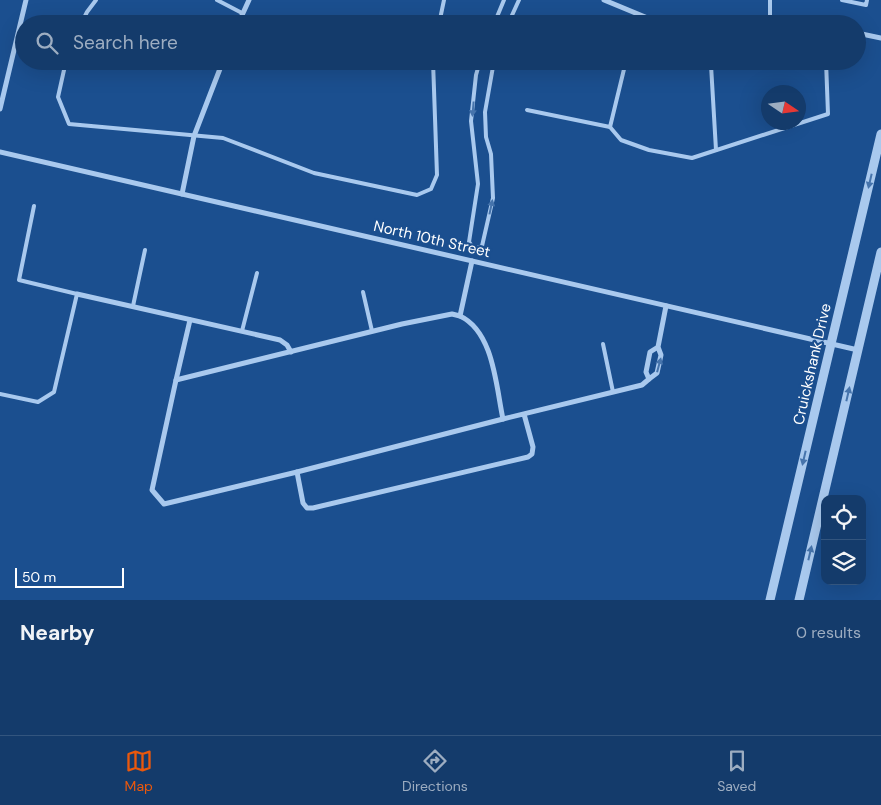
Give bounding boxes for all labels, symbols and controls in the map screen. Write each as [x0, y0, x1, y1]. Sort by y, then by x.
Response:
search box [15, 15, 866, 70]
icon: search [33, 29, 61, 57]
text: Search here [73, 30, 178, 55]
north arrow [761, 85, 806, 130]
one-way arrow [468, 101, 476, 117]
one-way arrow [866, 174, 874, 189]
one-way arrow [487, 199, 495, 214]
street label: North 10th Street [372, 216, 492, 262]
street label: Cruickshank Drive [788, 301, 836, 427]
one-way arrow [655, 358, 663, 373]
one-way arrow [844, 387, 852, 402]
one-way arrow [800, 451, 808, 466]
map controls [821, 495, 866, 585]
button: locate [821, 495, 866, 540]
button: layers [821, 540, 866, 585]
one-way arrow [806, 545, 814, 560]
scale bar [15, 565, 124, 588]
text: 50 m [22, 568, 56, 586]
text: Nearby [20, 619, 94, 647]
text: 0 results [796, 622, 861, 643]
tab: Map [125, 747, 153, 795]
tab: Directions [402, 747, 468, 795]
tab: Saved [717, 747, 756, 795]

